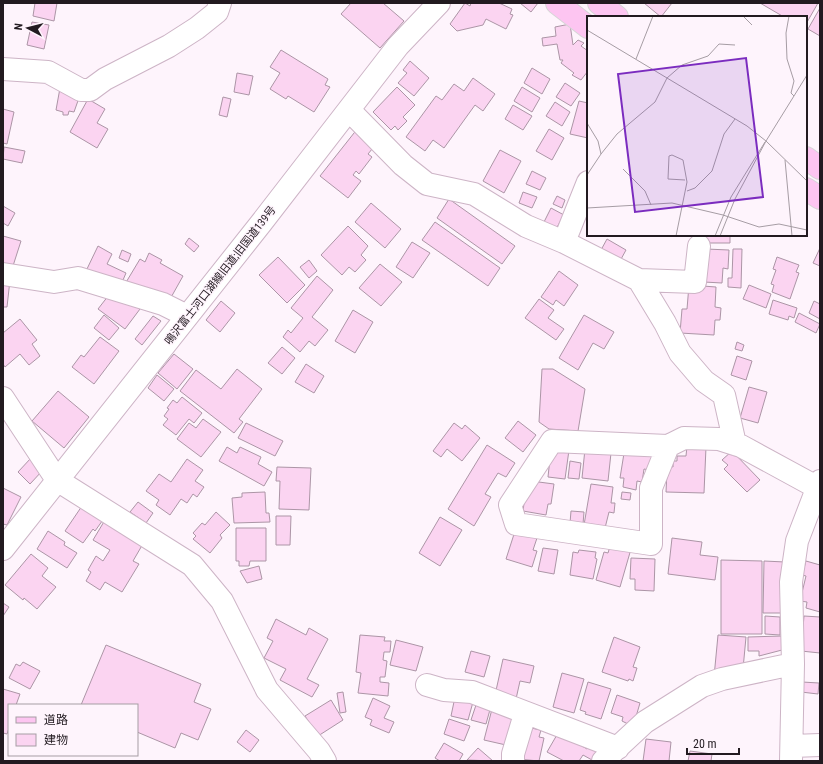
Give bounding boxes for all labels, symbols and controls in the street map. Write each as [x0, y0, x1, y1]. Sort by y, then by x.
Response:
north arrow [8, 8, 48, 48]
inset map [587, 16, 807, 236]
text: N [12, 22, 25, 31]
street label: 鳴沢富士河口湖線旧道;旧国道139号 [162, 203, 279, 347]
legend [8, 704, 138, 756]
text: 道路 [44, 713, 68, 727]
scale bar [687, 730, 739, 756]
text: 建物 [44, 733, 68, 747]
text: 20 m [693, 737, 717, 751]

